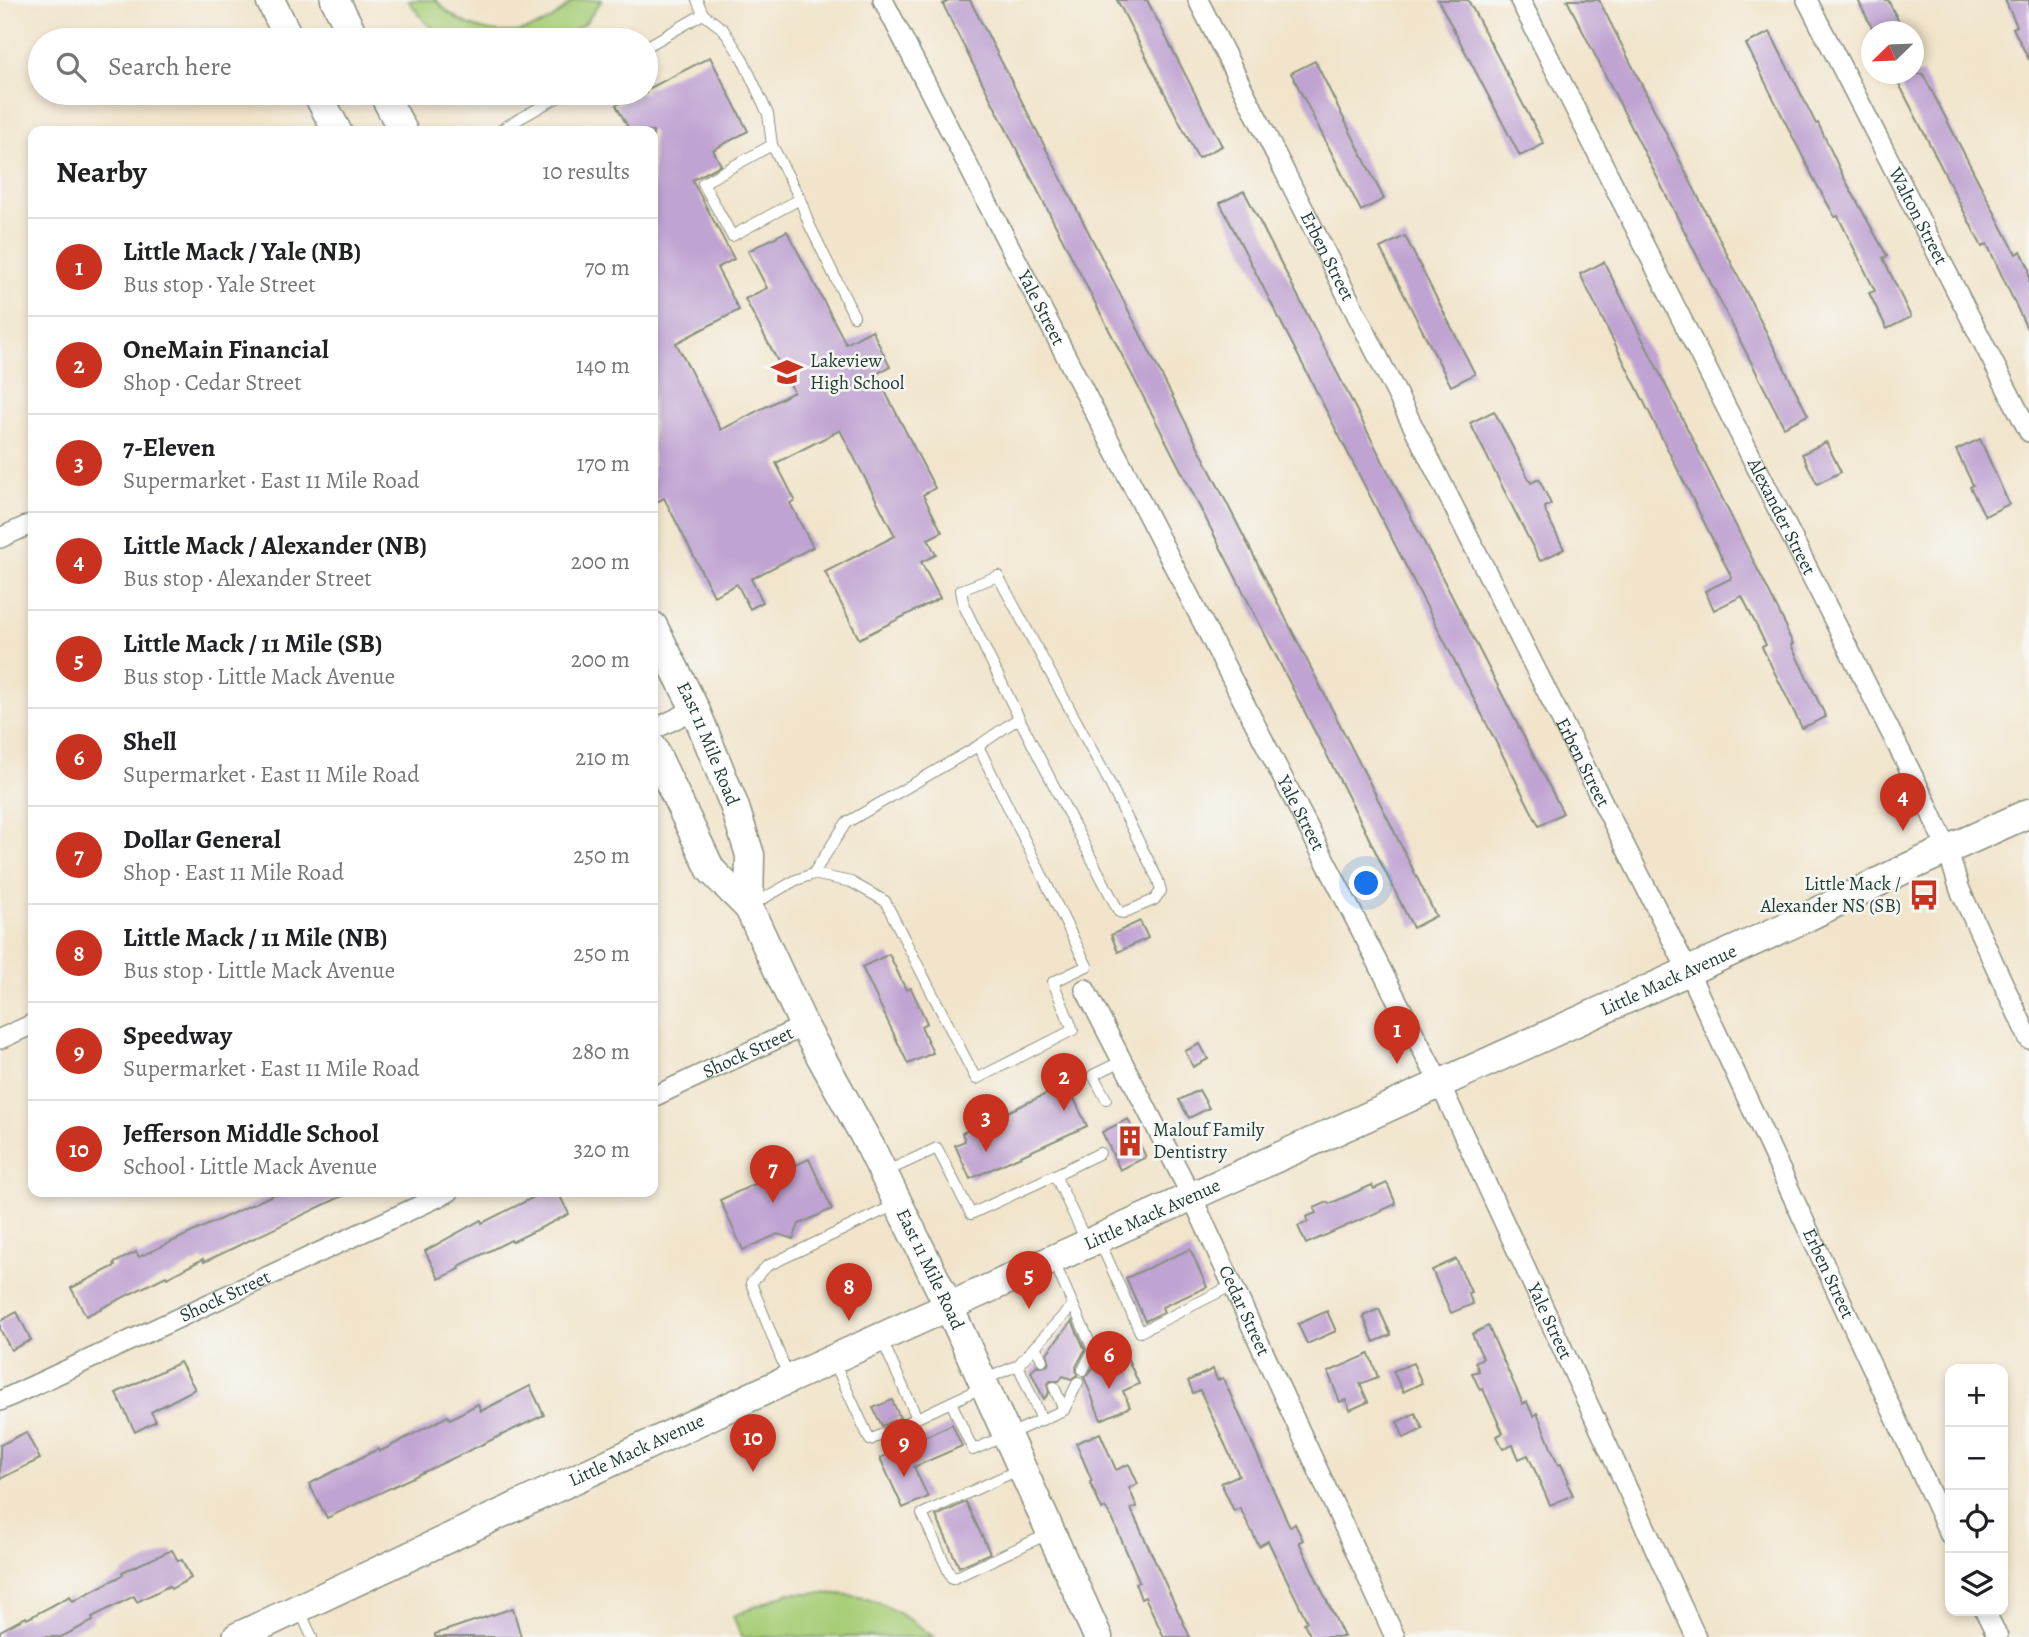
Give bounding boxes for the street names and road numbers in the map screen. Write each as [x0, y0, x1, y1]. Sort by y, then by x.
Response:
street label: Walton Street [1882, 162, 1954, 269]
street label: Erben Street [1294, 207, 1361, 305]
street label: Yale Street [1010, 265, 1071, 350]
street label: Alexander Street [1741, 453, 1822, 580]
street label: East 11 Mile Road [670, 677, 746, 810]
street label: Erben Street [1549, 713, 1616, 812]
street label: Yale Street [1270, 770, 1331, 855]
street label: Little Mack Avenue [1596, 938, 1741, 1022]
street label: Shock Street [698, 1020, 798, 1085]
street label: Little Mack Avenue [1080, 1172, 1224, 1257]
street label: East 11 Mile Road [890, 1204, 971, 1335]
street label: Erben Street [1796, 1224, 1861, 1323]
street label: Cedar Street [1212, 1261, 1276, 1360]
street label: Shock Street [175, 1264, 275, 1329]
street label: Yale Street [1520, 1278, 1579, 1364]
street label: Little Mack Avenue [564, 1407, 709, 1493]

